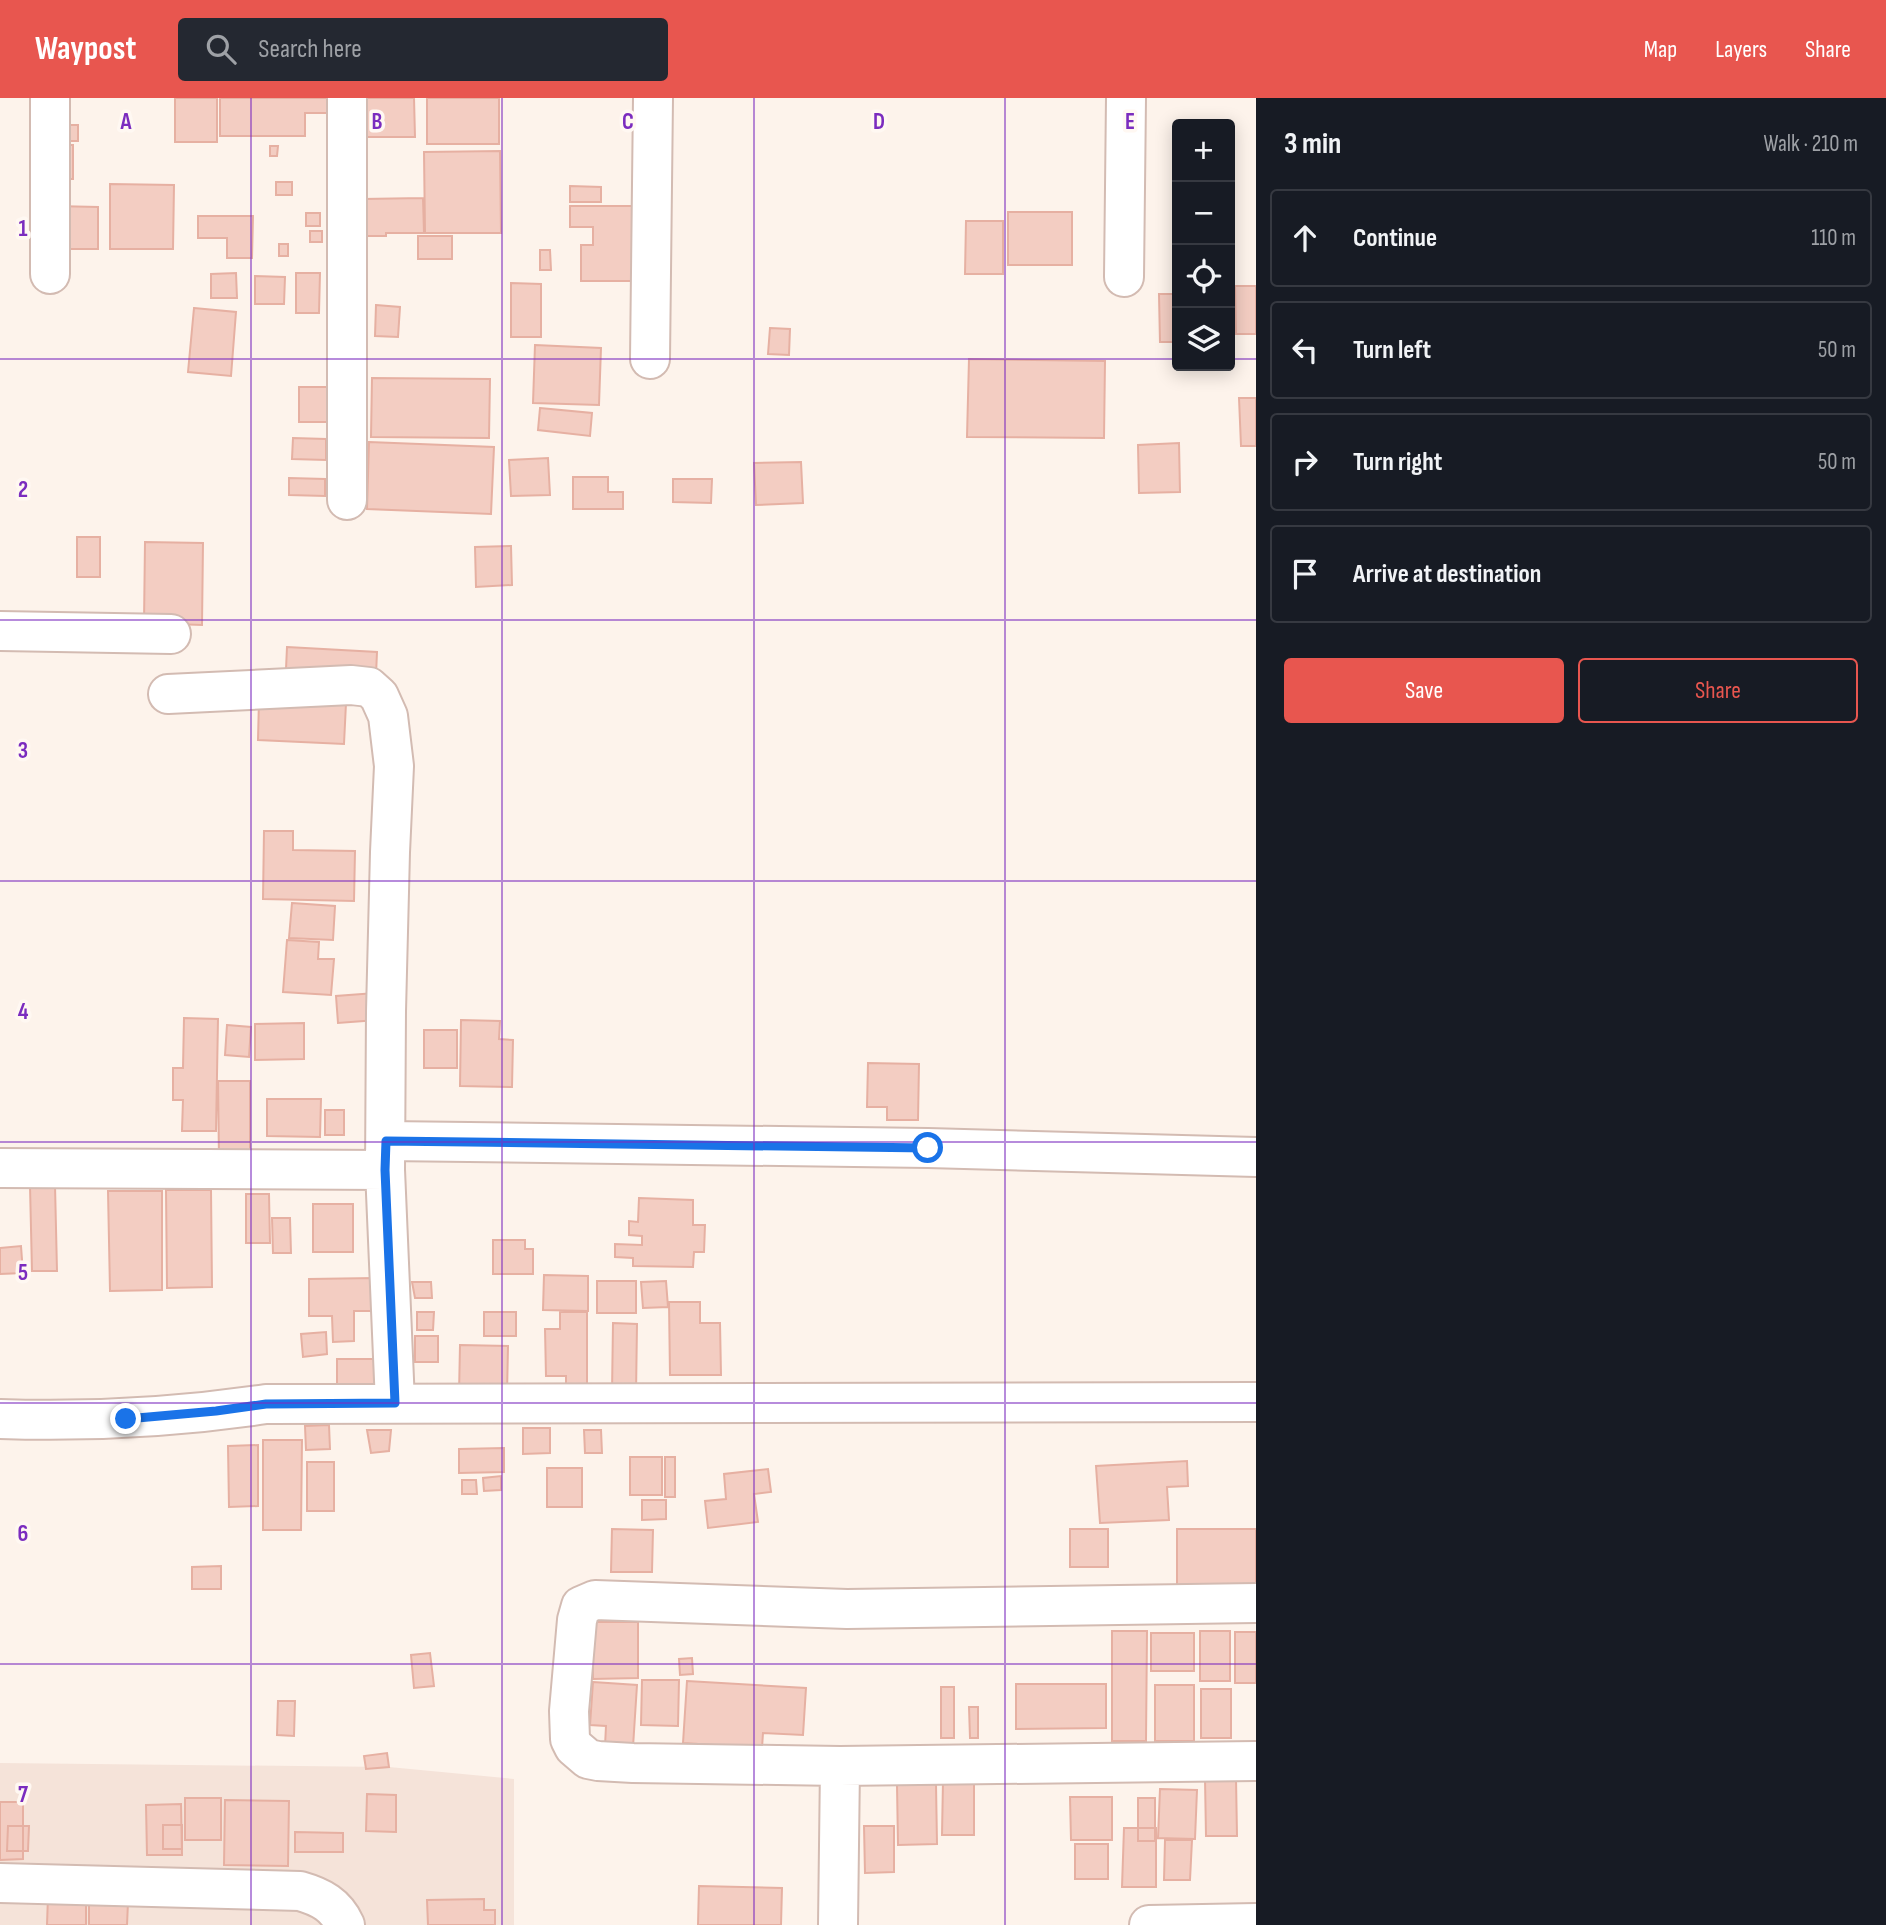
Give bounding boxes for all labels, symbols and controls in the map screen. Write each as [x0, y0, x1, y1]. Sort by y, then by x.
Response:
search box [178, 18, 668, 81]
text: Waypost [35, 29, 136, 69]
icon: search [202, 30, 240, 68]
text: Search here [258, 34, 362, 65]
text: Map [1644, 35, 1677, 64]
text: Layers [1715, 35, 1767, 64]
text: Share [1805, 35, 1851, 64]
text: A [120, 108, 133, 136]
text: B [372, 108, 383, 136]
text: C [622, 108, 634, 136]
text: D [873, 108, 885, 136]
text: E [1125, 108, 1135, 136]
map controls [1172, 119, 1235, 371]
button: + [1172, 119, 1235, 182]
text: 3 min [1284, 126, 1341, 162]
text: Walk · 210 m [1764, 130, 1858, 158]
button: − [1172, 182, 1235, 245]
text: 1 [18, 215, 28, 243]
icon: ahead [1286, 219, 1324, 257]
text: Continue [1353, 223, 1437, 254]
text: 110 m [1811, 224, 1856, 252]
button: locate [1172, 245, 1235, 308]
button: layers [1172, 308, 1235, 371]
icon: left [1286, 331, 1324, 369]
text: Turn left [1353, 335, 1431, 366]
text: 50 m [1818, 336, 1856, 364]
icon: right [1286, 443, 1324, 481]
text: Turn right [1353, 447, 1442, 478]
text: 50 m [1818, 448, 1856, 476]
text: 2 [18, 476, 28, 504]
icon: arrive [1286, 555, 1324, 593]
text: Arrive at destination [1353, 559, 1541, 590]
button: Save [1284, 658, 1564, 723]
button: Share [1578, 658, 1858, 723]
text: 3 [18, 737, 28, 765]
text: 4 [18, 998, 29, 1026]
route start [912, 1132, 943, 1163]
text: 5 [18, 1259, 28, 1287]
route end [110, 1403, 141, 1434]
text: 6 [18, 1520, 28, 1548]
text: 7 [18, 1781, 28, 1809]

